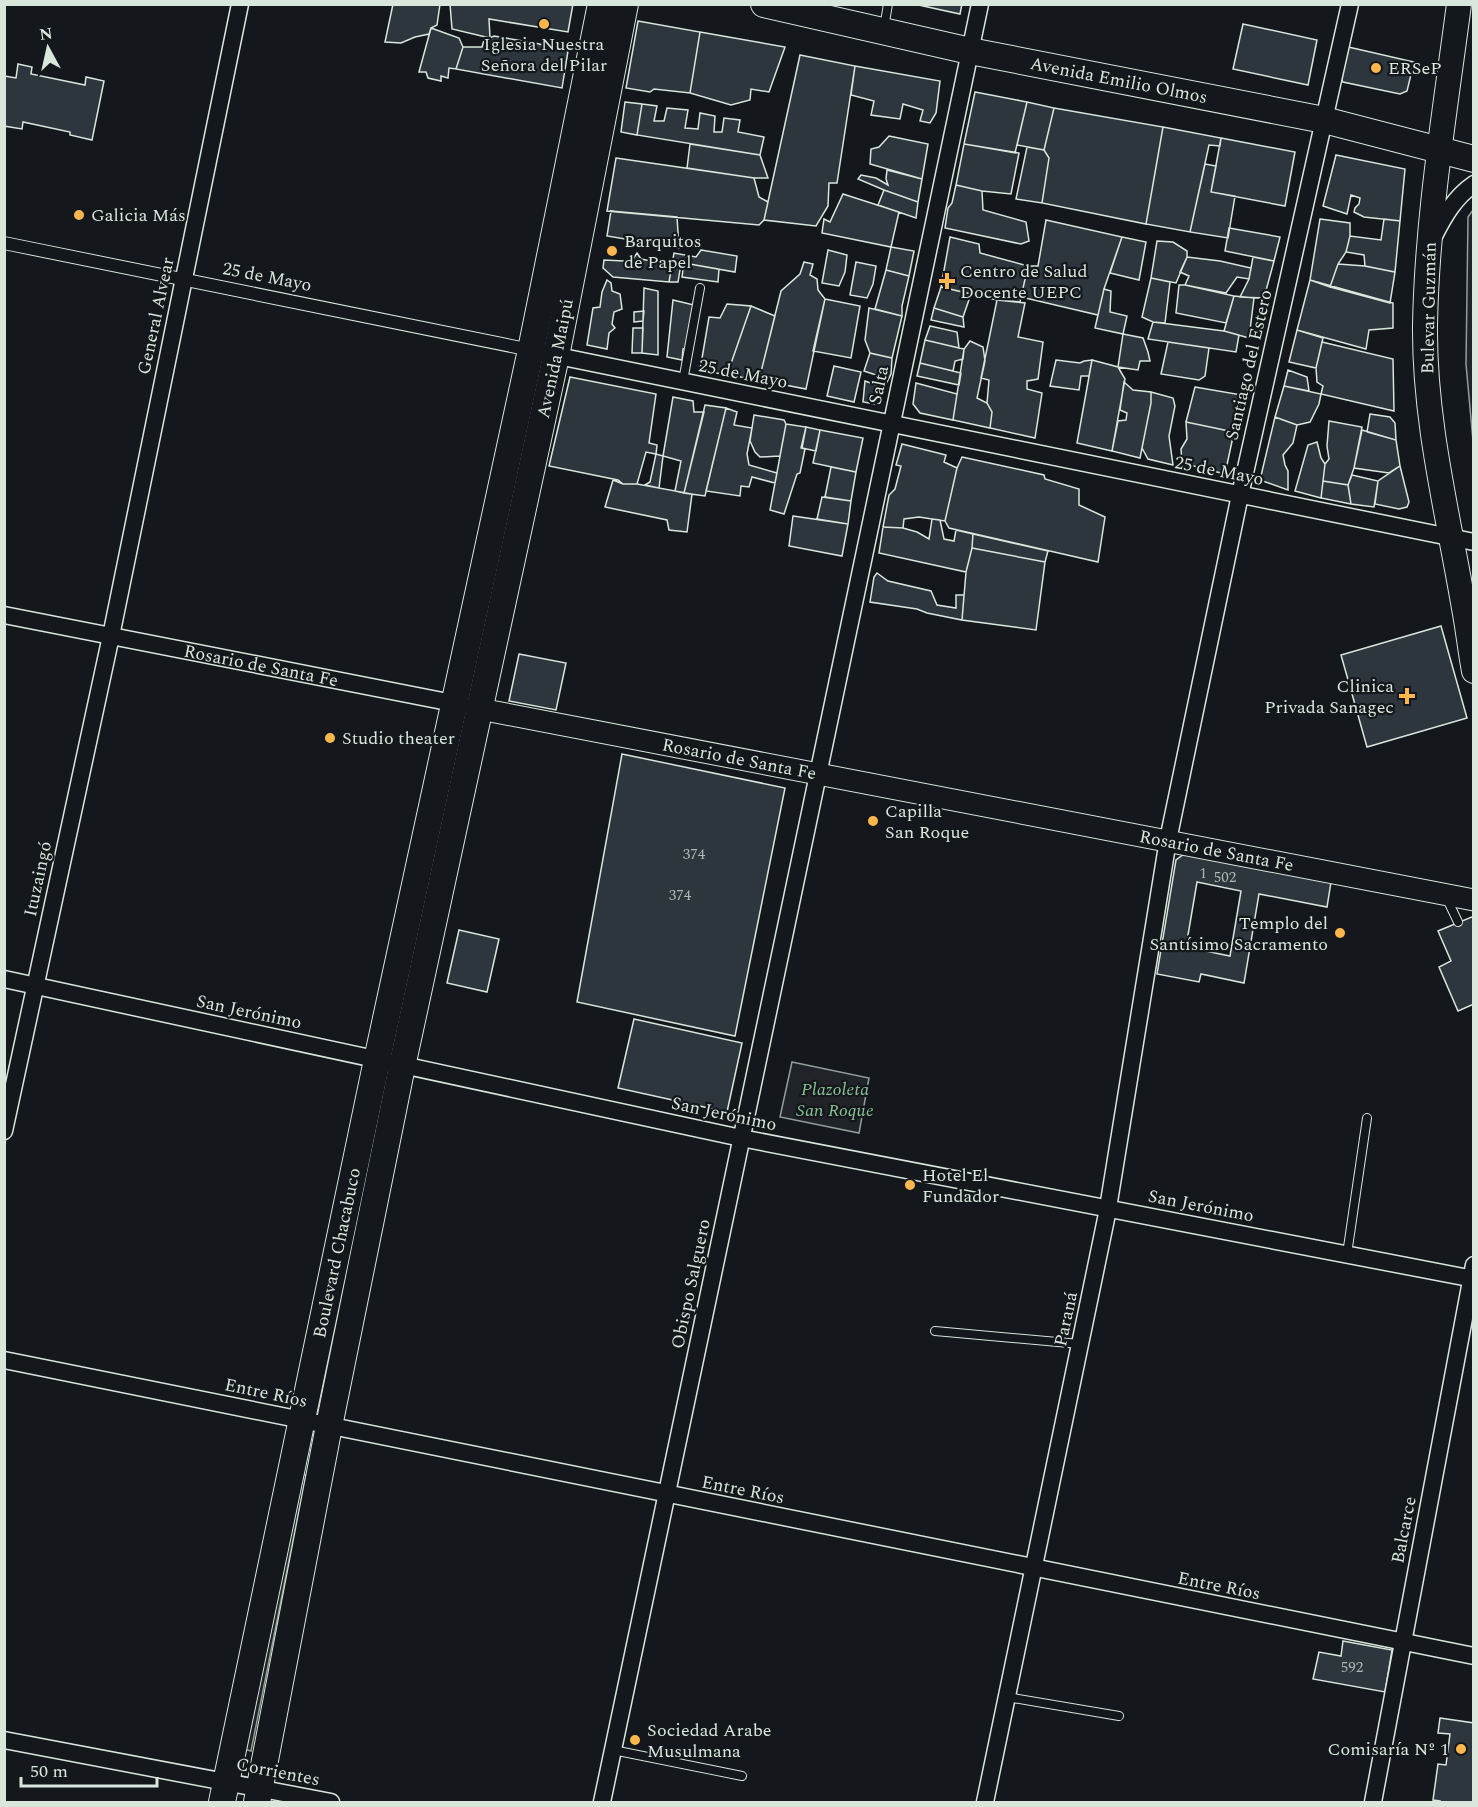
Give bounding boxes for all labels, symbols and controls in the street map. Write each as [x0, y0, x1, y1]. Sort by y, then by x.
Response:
marker: Iglesia Nuestra Señora del Pilar [537, 17, 551, 31]
north arrow [18, 18, 78, 78]
text: N [38, 21, 54, 47]
place label: Iglesia Nuestra Señora del Pilar [481, 31, 607, 79]
street label: Avenida Emilio Olmos [1028, 50, 1210, 111]
place label: ERSeP [1388, 55, 1442, 82]
marker: ERSeP [1369, 61, 1383, 75]
place label: Galicia Más [91, 202, 186, 229]
marker: Galicia Más [72, 208, 86, 222]
place label: Barquitos de Papel [624, 228, 701, 276]
street label: Bulevar Guzmán [1414, 242, 1444, 374]
marker: Barquitos de Papel [605, 244, 619, 258]
street label: General Alvear [130, 255, 182, 377]
street label: 25 de Mayo [220, 255, 314, 299]
place label: Centro de Salud Docente UEPC [960, 258, 1088, 306]
marker: Centro de Salud Docente UEPC [938, 272, 956, 290]
street label: Santiago del Estero [1219, 287, 1279, 443]
street label: Avenida Maipú [529, 296, 580, 421]
street label: 25 de Mayo [696, 352, 790, 396]
street label: Salta [862, 363, 896, 407]
street label: 25 de Mayo [1172, 449, 1266, 493]
street label: Rosario de Santa Fe [182, 637, 341, 694]
place label: Clinica Privada Sanagec [1264, 673, 1394, 721]
marker: Clinica Privada Sanagec [1398, 687, 1416, 705]
place label: Studio theater [342, 725, 455, 752]
marker: Studio theater [323, 731, 337, 745]
street label: Rosario de Santa Fe [660, 731, 819, 787]
place label: Capilla San Roque [885, 798, 969, 846]
marker: Capilla San Roque [866, 814, 880, 828]
street label: Rosario de Santa Fe [1137, 822, 1296, 879]
street label: Ituzaingó [17, 839, 59, 919]
house number: 374 [683, 843, 706, 866]
house number: 1 [1199, 862, 1207, 885]
house number: 502 [1214, 866, 1236, 889]
house number: 374 [669, 884, 692, 907]
place label: Templo del Santísimo Sacramento [1149, 910, 1328, 958]
marker: Templo del Santísimo Sacramento [1333, 926, 1347, 940]
street label: San Jerónimo [194, 988, 304, 1036]
park label: Plazoleta San Roque [796, 1076, 874, 1124]
street label: San Jerónimo [669, 1090, 779, 1138]
place label: Hotel El Fundador [922, 1162, 999, 1210]
street label: Boulevard Chacabuco [306, 1165, 368, 1340]
marker: Hotel El Fundador [903, 1178, 917, 1192]
street label: San Jerónimo [1146, 1183, 1256, 1229]
street label: Obispo Salguero [664, 1217, 718, 1351]
street label: Paraná [1047, 1289, 1085, 1349]
street label: Entre Ríos [222, 1371, 310, 1415]
street label: Entre Ríos [699, 1469, 787, 1511]
street label: Balcarce [1384, 1494, 1424, 1566]
street label: Entre Ríos [1175, 1565, 1263, 1607]
house number: 592 [1341, 1656, 1363, 1679]
place label: Sociedad Arabe Musulmana [647, 1717, 772, 1765]
marker: Sociedad Arabe Musulmana [628, 1733, 642, 1747]
place label: Comisaría Nº 1 [1327, 1736, 1449, 1763]
marker: Comisaría Nº 1 [1454, 1742, 1468, 1756]
scale bar [21, 1750, 158, 1788]
street label: Corrientes [234, 1751, 322, 1793]
text: 50 m [30, 1758, 68, 1785]

